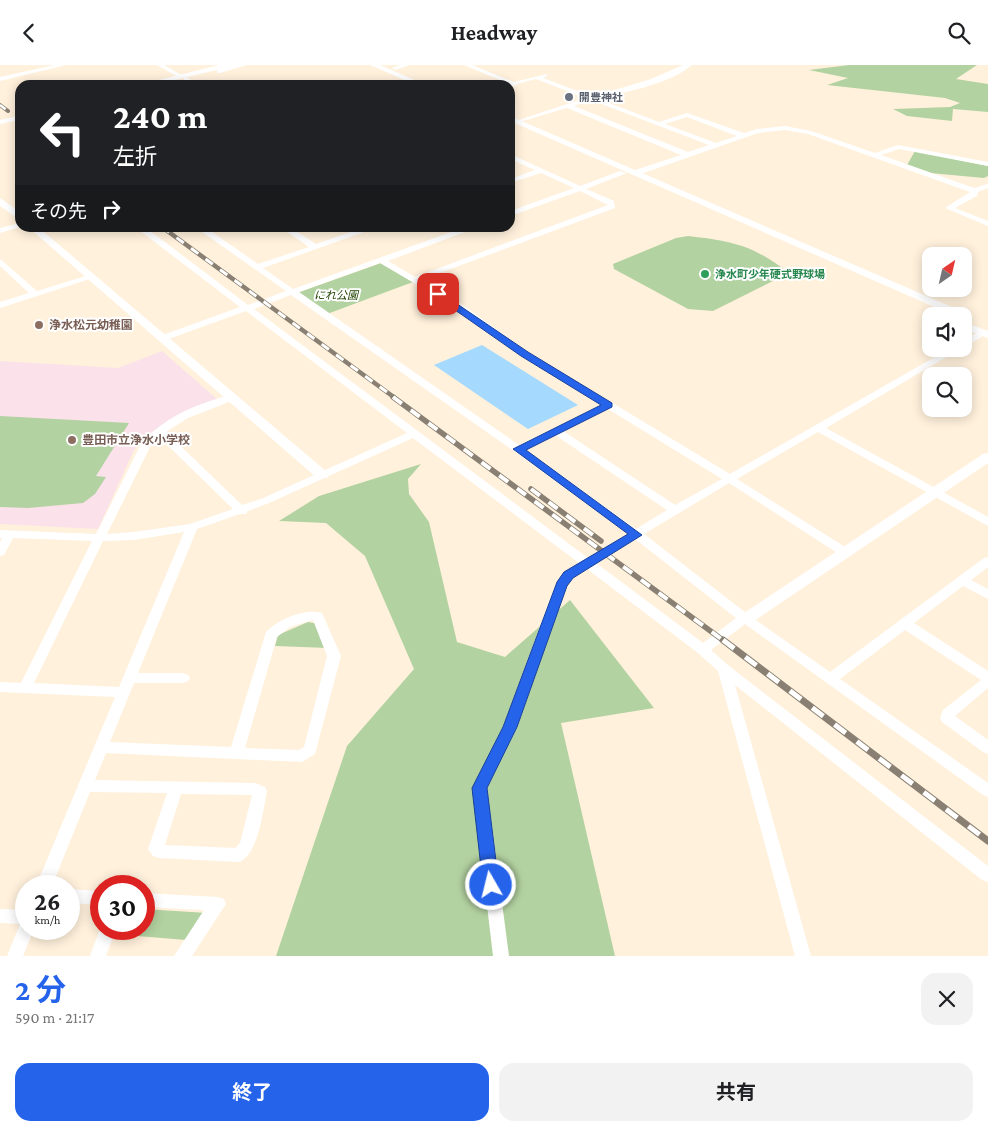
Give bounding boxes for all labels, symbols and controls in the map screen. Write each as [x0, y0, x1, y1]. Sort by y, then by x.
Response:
icon: back [15, 19, 43, 47]
icon: search [945, 19, 973, 47]
text: Headway [451, 20, 537, 45]
marker: 開豊神社 [563, 91, 575, 103]
place label: 開豊神社 [579, 91, 623, 103]
text: 240 m [113, 97, 207, 136]
icon: left [30, 100, 95, 165]
text: 左折 [113, 144, 157, 169]
icon: right [97, 195, 125, 223]
text: その先 [30, 201, 87, 222]
north arrow [922, 247, 972, 297]
map controls [922, 247, 972, 417]
marker: 浄水町少年硬式野球場 [699, 268, 711, 280]
place label: 浄水町少年硬式野球場 [715, 268, 825, 280]
pin [417, 273, 459, 315]
icon: arrive [424, 280, 452, 308]
park label: にれ公園 [314, 289, 360, 301]
button: sound [922, 307, 972, 357]
place label: 浄水松元幼稚園 [49, 318, 133, 332]
marker: 浄水松元幼稚園 [33, 319, 45, 331]
button: search [922, 367, 972, 417]
place label: 豊田市立浄水小学校 [82, 433, 190, 447]
marker: 豊田市立浄水小学校 [66, 434, 78, 446]
position arrow [464, 858, 516, 910]
speed limit sign: 30 [90, 875, 155, 940]
text: 26 [34, 888, 61, 915]
text: km/h [35, 913, 60, 927]
text: 2 分 [15, 973, 66, 1006]
button: close [921, 973, 973, 1025]
text: 590 m · 21:17 [15, 1009, 94, 1026]
button: 終了 [15, 1063, 489, 1121]
button: 共有 [499, 1063, 973, 1121]

